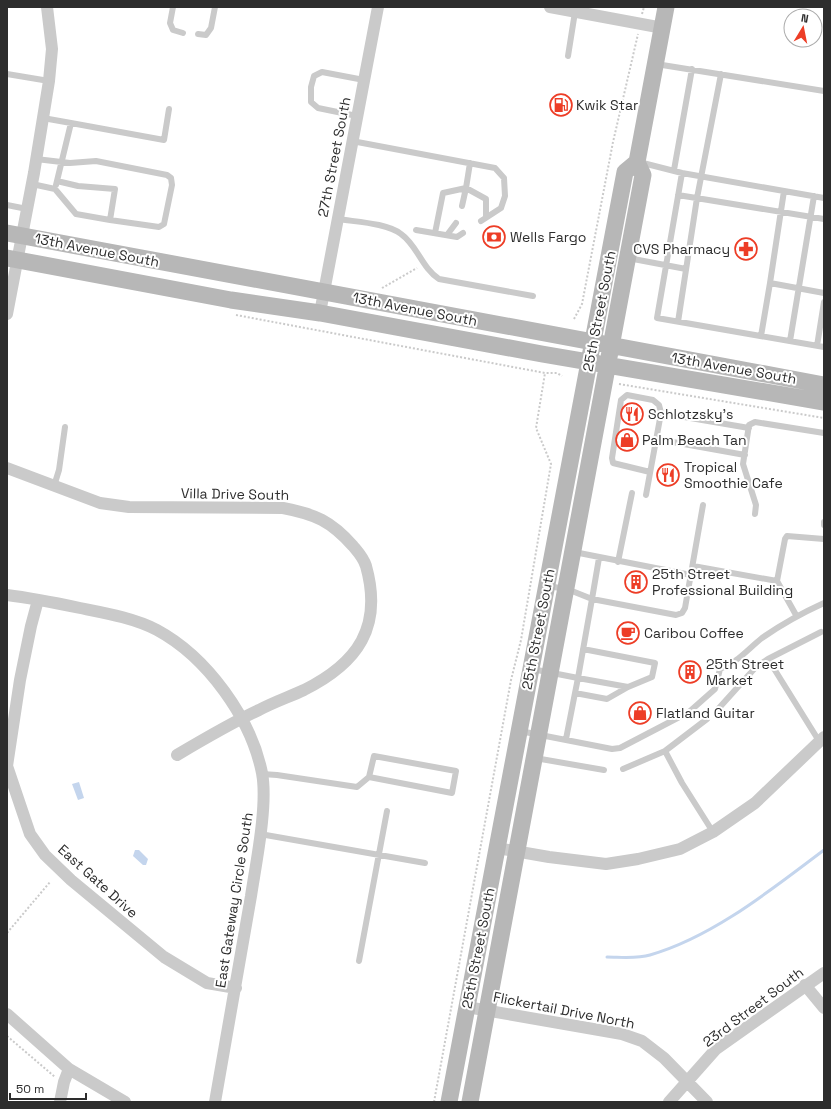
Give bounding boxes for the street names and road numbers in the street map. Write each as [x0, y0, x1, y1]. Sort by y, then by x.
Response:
street label: 27th Street South [314, 95, 354, 219]
street label: 13th Avenue South [33, 229, 161, 271]
street label: 25th Street South [578, 249, 620, 373]
street label: 13th Avenue South [351, 288, 479, 330]
street label: 13th Avenue South [670, 348, 798, 388]
street label: Villa Drive South [181, 484, 289, 504]
street label: 25th Street South [517, 567, 559, 691]
street label: East Gateway Circle South [211, 811, 257, 989]
street label: East Gate Drive [54, 840, 142, 922]
street label: 25th Street South [457, 886, 499, 1010]
street label: 23rd Street South [699, 963, 807, 1051]
street label: Flickertail Drive North [492, 987, 636, 1033]

